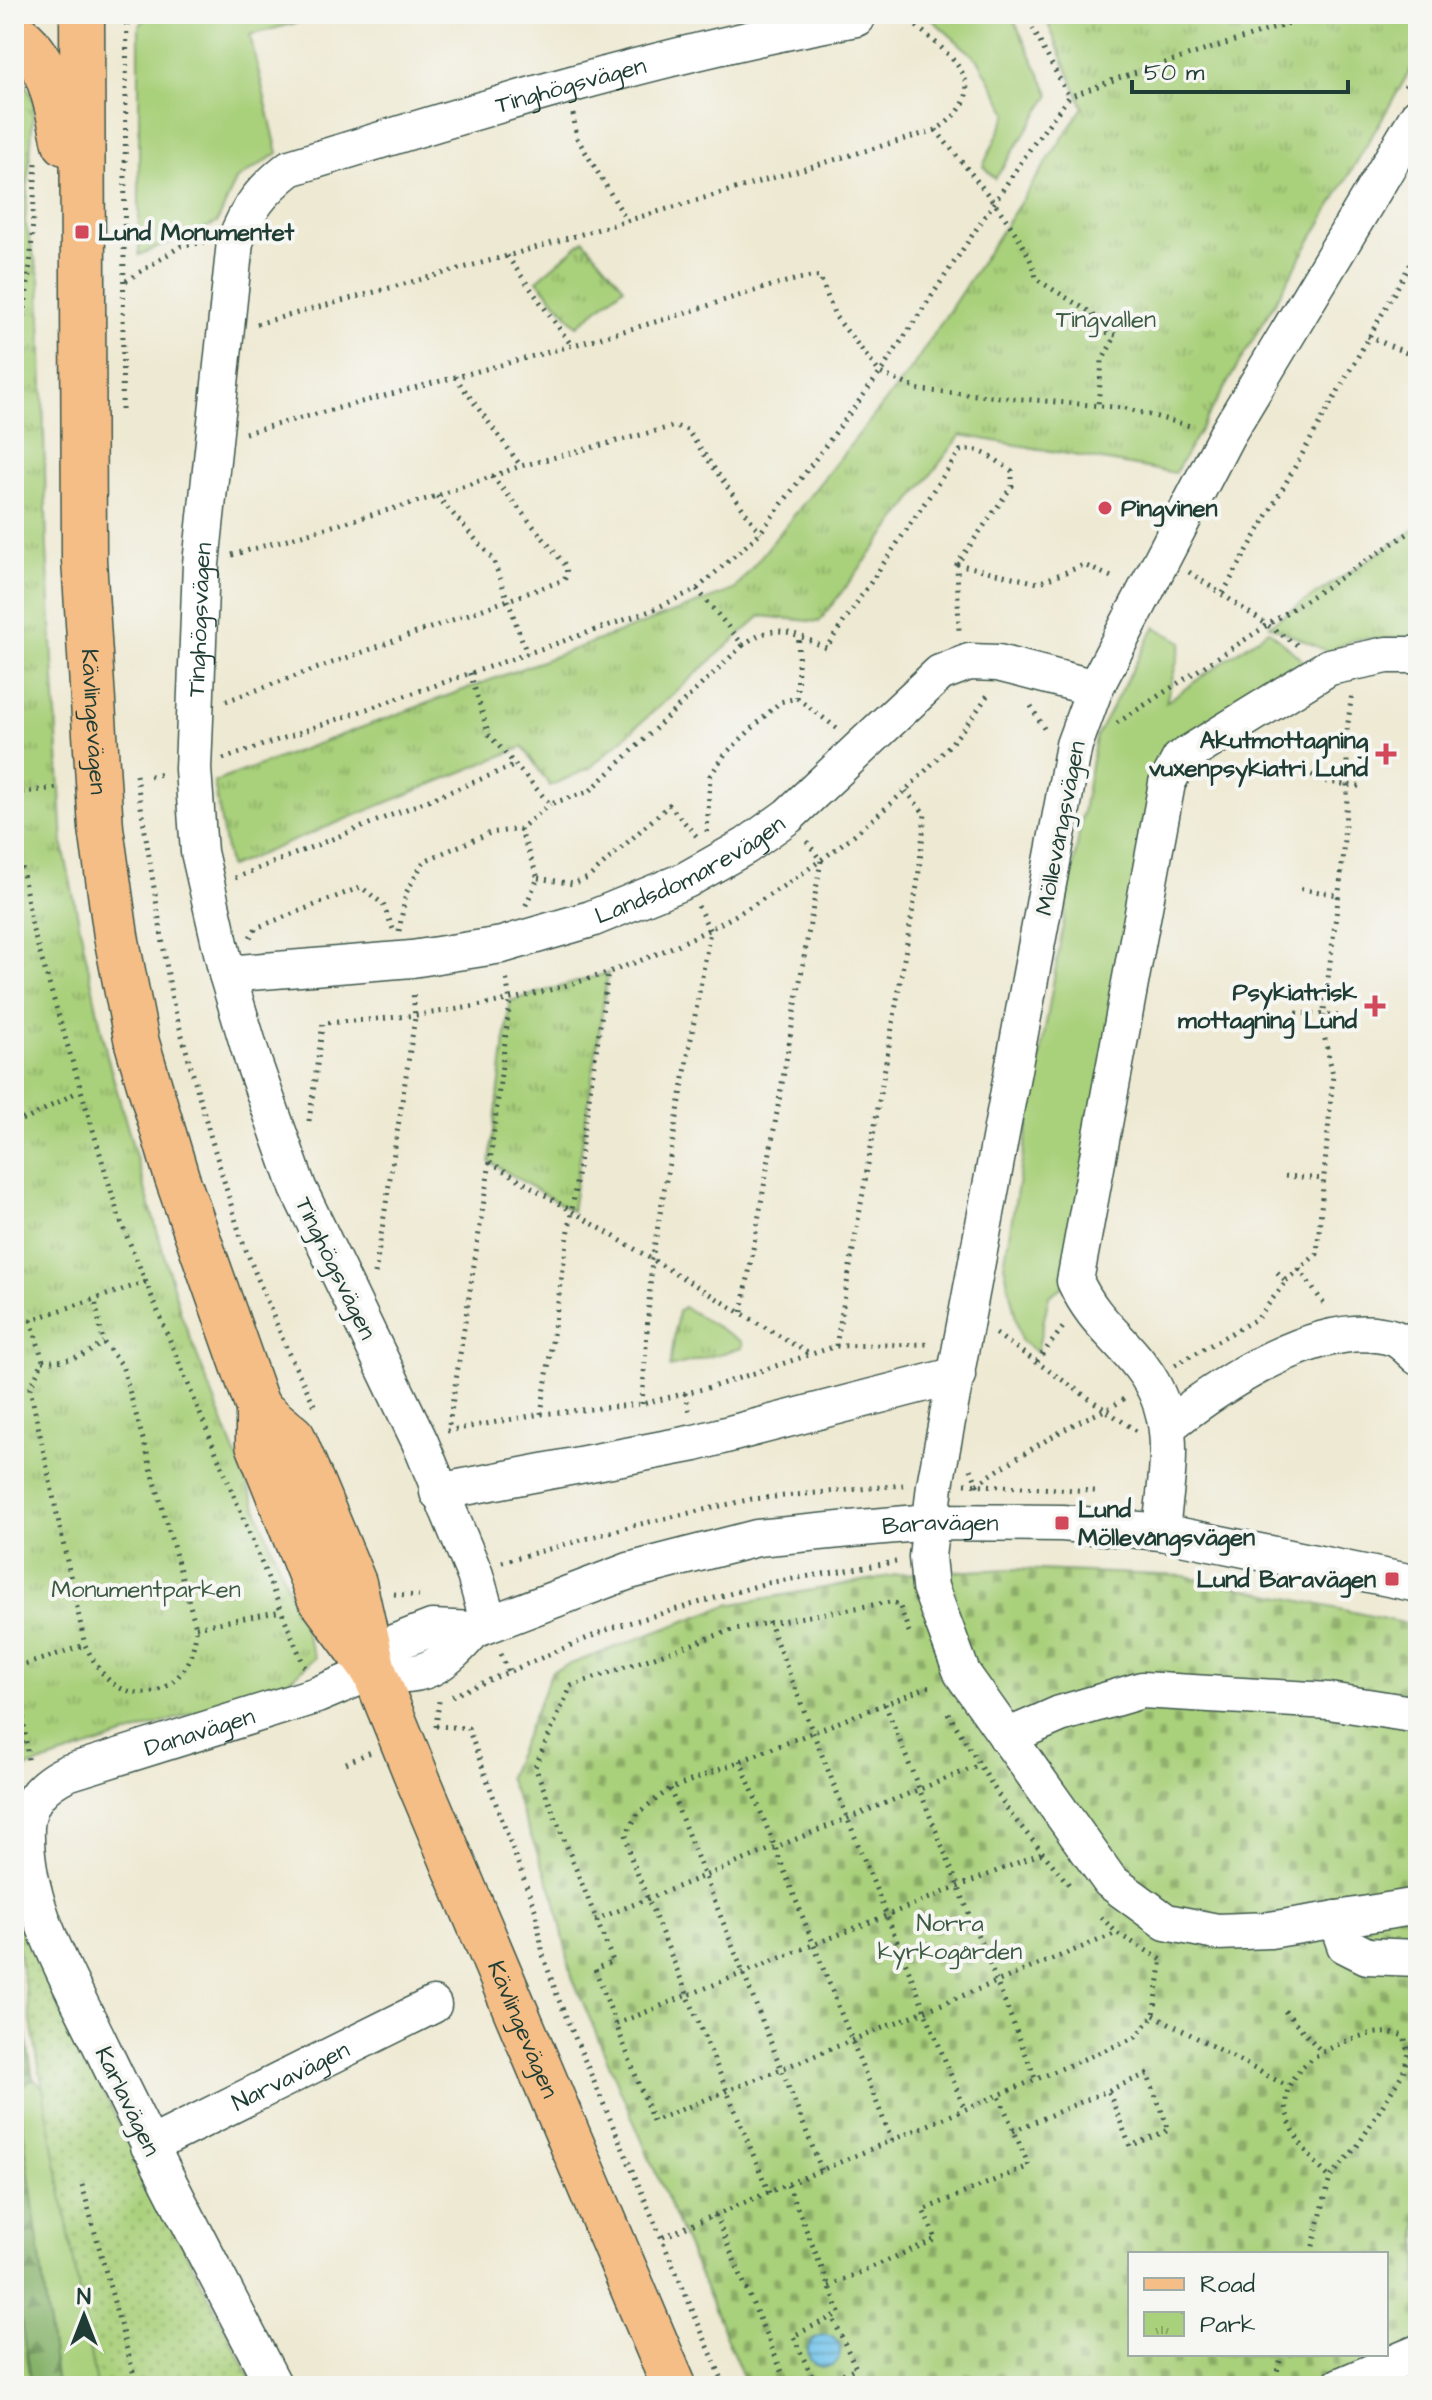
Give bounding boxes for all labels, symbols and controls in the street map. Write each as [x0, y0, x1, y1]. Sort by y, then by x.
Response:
scale bar [1132, 44, 1348, 94]
street label: Tinghögsvägen [492, 49, 650, 123]
text: 50 m [1144, 56, 1205, 90]
place label: Lund Monumentet [98, 216, 295, 250]
marker: Lund Monumentet [73, 223, 91, 241]
park label: Tingvallen [1056, 303, 1156, 338]
place label: Pingvinen [1121, 492, 1217, 527]
marker: Pingvinen [1096, 499, 1114, 517]
street label: Tinghögsvägen [180, 541, 221, 698]
street label: Kävlingevägen [72, 648, 115, 796]
place label: Akutmottagning vuxenpsykiatri Lund [1149, 724, 1369, 788]
street label: Möllevångsvägen [1027, 738, 1096, 918]
marker: Akutmottagning vuxenpsykiatri Lund [1375, 743, 1397, 765]
street label: Landsdomarevägen [590, 807, 792, 934]
place label: Psykiatrisk mottagning Lund [1178, 976, 1358, 1039]
marker: Psykiatrisk mottagning Lund [1364, 995, 1386, 1017]
street label: Tinghögsvägen [285, 1191, 384, 1346]
place label: Lund Möllevångsvägen [1078, 1493, 1255, 1556]
street label: Baravägen [881, 1506, 999, 1544]
marker: Lund Möllevångsvägen [1053, 1514, 1071, 1532]
place label: Lund Baravägen [1197, 1563, 1376, 1598]
marker: Lund Baravägen [1383, 1570, 1401, 1588]
park label: Monumentparken [51, 1573, 241, 1607]
street label: Danavägen [140, 1699, 259, 1766]
park label: Norra kyrkogården [878, 1907, 1022, 1970]
street label: Kävlingevägen [478, 1956, 566, 2103]
street label: Narvavägen [226, 2033, 355, 2120]
street label: Karlavägen [85, 2041, 168, 2162]
legend [1128, 2252, 1388, 2356]
text: Road [1200, 2268, 1255, 2302]
north arrow [44, 2276, 124, 2356]
text: N [77, 2282, 91, 2313]
text: Park [1200, 2308, 1256, 2342]

